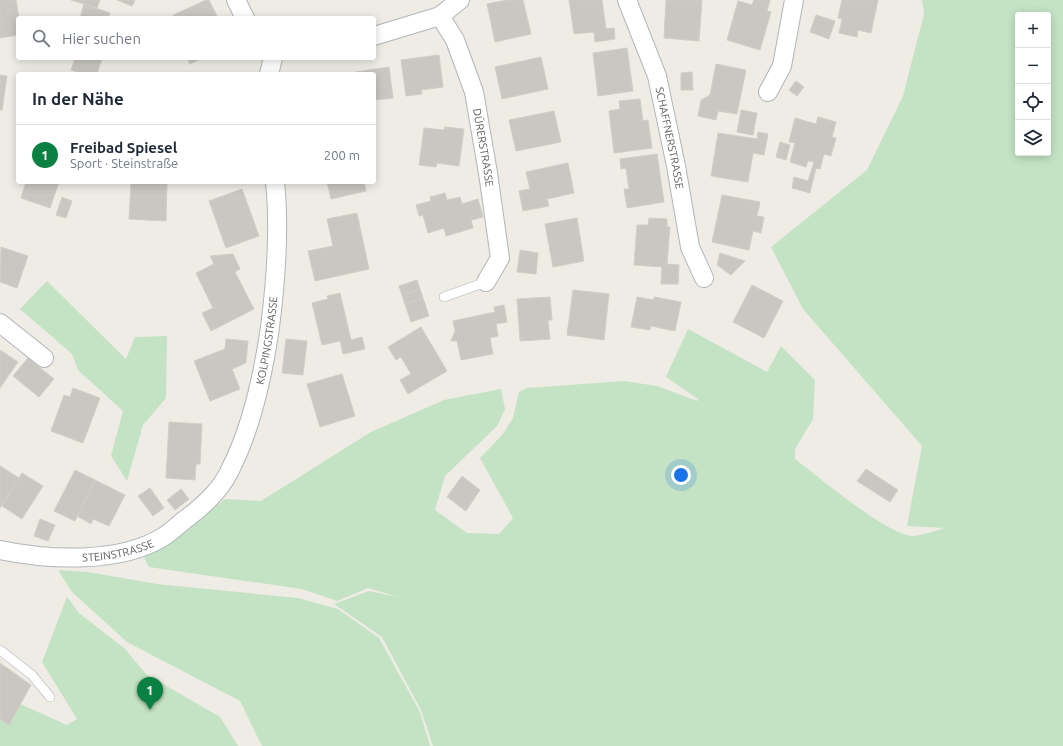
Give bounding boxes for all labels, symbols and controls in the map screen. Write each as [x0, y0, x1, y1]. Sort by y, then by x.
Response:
map controls [1015, 12, 1051, 156]
button: + [1015, 12, 1051, 48]
search box [16, 16, 376, 60]
icon: search [30, 27, 52, 49]
text: Hier suchen [62, 30, 141, 47]
button: − [1015, 48, 1051, 84]
button: locate [1015, 84, 1051, 120]
street label: SCHAFFNERSTRASSE [653, 86, 686, 190]
text: In der Nähe [32, 89, 124, 108]
street label: DÜRERSTRASSE [471, 107, 496, 187]
button: layers [1015, 120, 1051, 156]
text: Freibad Spiesel [70, 139, 177, 156]
text: 1 [41, 148, 49, 162]
text: 200 m [324, 148, 360, 162]
text: Sport · Steinstraße [70, 156, 178, 170]
street label: KOLPINGSTRASSE [254, 296, 279, 386]
your location [671, 465, 691, 485]
street label: STEINSTRASSE [82, 537, 155, 563]
pin: 1 [137, 677, 163, 710]

